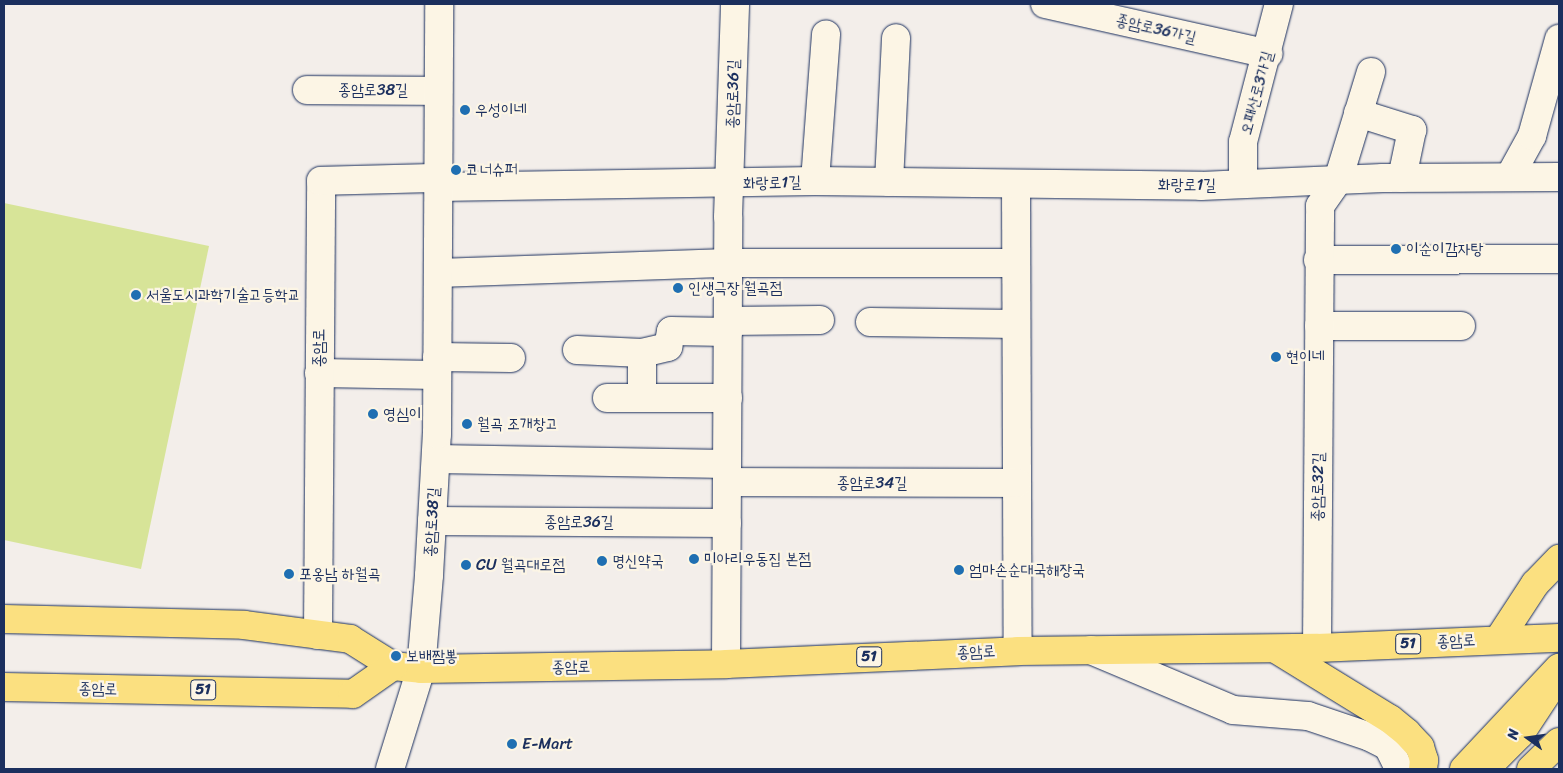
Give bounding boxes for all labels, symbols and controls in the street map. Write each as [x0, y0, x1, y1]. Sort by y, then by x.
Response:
street label: 종암로36가길 [1114, 10, 1198, 48]
street label: 오패산로3가길 [1237, 49, 1277, 137]
street label: 종암로36길 [723, 59, 743, 129]
street label: 종암로38길 [338, 80, 408, 100]
place label: 우성이네 [475, 100, 526, 120]
marker: 우성이네 [459, 104, 471, 116]
place label: 코너슈퍼 [466, 160, 518, 180]
marker: 코너슈퍼 [450, 164, 462, 176]
street label: 화랑로1길 [743, 172, 801, 194]
street label: 화랑로1길 [1158, 175, 1216, 195]
place label: 이순이감자탕 [1406, 239, 1483, 259]
marker: 이순이감자탕 [1390, 243, 1402, 255]
place label: 인생극장 월곡점 [688, 278, 782, 298]
marker: 인생극장 월곡점 [672, 282, 684, 294]
place label: 서울도시과학기술고등학교 [146, 285, 300, 305]
marker: 서울도시과학기술고등학교 [130, 289, 142, 301]
street label: 종암로 [309, 329, 329, 367]
place label: 현이네 [1286, 347, 1325, 367]
marker: 현이네 [1270, 351, 1282, 363]
place label: 영심이 [383, 404, 422, 424]
marker: 영심이 [367, 408, 379, 420]
place label: 월곡 조개창고 [477, 414, 558, 434]
marker: 월곡 조개창고 [461, 418, 473, 430]
street label: 종암로32길 [1308, 452, 1328, 522]
street label: 종암로34길 [837, 473, 907, 493]
street label: 종암로38길 [421, 487, 443, 557]
street label: 종암로36길 [544, 512, 614, 532]
place label: 미아리우동집 본점 [704, 549, 811, 569]
place label: 명신약국 [612, 551, 664, 571]
marker: 미아리우동집 본점 [688, 553, 700, 565]
place label: CU 월곡대로점 [476, 555, 565, 575]
marker: 명신약국 [596, 555, 608, 567]
marker: CU 월곡대로점 [460, 559, 472, 571]
place label: 엄마손순대국해장국 [969, 560, 1085, 580]
place label: 포옹남 하월곡 [299, 564, 380, 584]
marker: 엄마손순대국해장국 [953, 564, 965, 576]
marker: 포옹남 하월곡 [283, 568, 295, 580]
street label: 종암로 [1436, 630, 1476, 652]
road number: 51 [1394, 632, 1422, 656]
street label: 종암로 [956, 641, 996, 663]
road number: 51 [855, 644, 883, 670]
place label: 보배짬뽕 [406, 646, 458, 666]
marker: 보배짬뽕 [390, 650, 402, 662]
street label: 종암로 [552, 657, 590, 677]
road number: 51 [189, 678, 217, 702]
street label: 종암로 [79, 679, 117, 699]
north arrow [1503, 713, 1553, 763]
text: N [1500, 727, 1526, 742]
place label: E-Mart [522, 734, 573, 754]
marker: E-Mart [506, 738, 518, 750]

